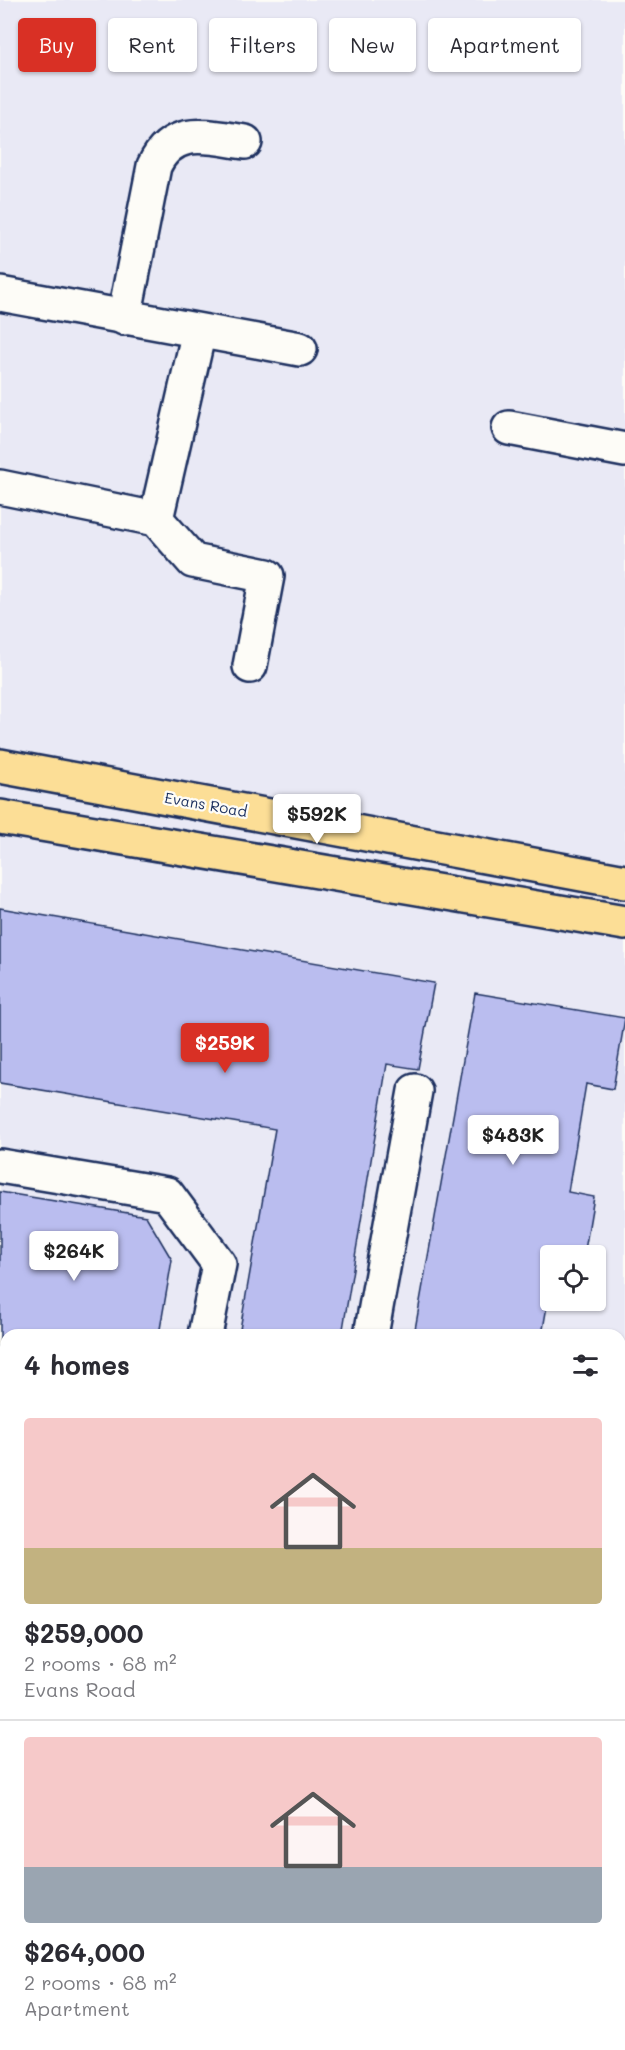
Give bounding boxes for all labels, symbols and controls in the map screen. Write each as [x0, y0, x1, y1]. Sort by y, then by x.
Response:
chip: Buy [18, 18, 96, 72]
chip: Rent [108, 18, 197, 72]
chip: Filters [209, 18, 317, 72]
chip: New [329, 18, 416, 72]
chip: Apartment [428, 18, 581, 72]
street label: Evans Road [163, 787, 249, 821]
pin: $592K [275, 794, 359, 845]
text: $592K [287, 800, 347, 826]
pin: $259K [183, 1023, 267, 1074]
text: $259K [195, 1029, 255, 1055]
pin: $483K [471, 1115, 555, 1166]
text: $483K [482, 1121, 544, 1147]
pin: $264K [32, 1231, 116, 1282]
text: $264K [43, 1237, 105, 1263]
map controls [540, 1245, 606, 1311]
button: locate [540, 1245, 606, 1311]
text: 4 homes [24, 1348, 130, 1382]
icon: filters [569, 1349, 602, 1382]
icon: home [259, 1457, 367, 1565]
text: $259,000 [24, 1616, 144, 1650]
text: 2 rooms · 68 m² [24, 1650, 177, 1676]
text: Evans Road [24, 1676, 136, 1702]
icon: home [259, 1776, 367, 1884]
text: $264,000 [24, 1935, 145, 1969]
text: 2 rooms · 68 m² [24, 1969, 177, 1995]
text: Apartment [24, 1995, 130, 2021]

